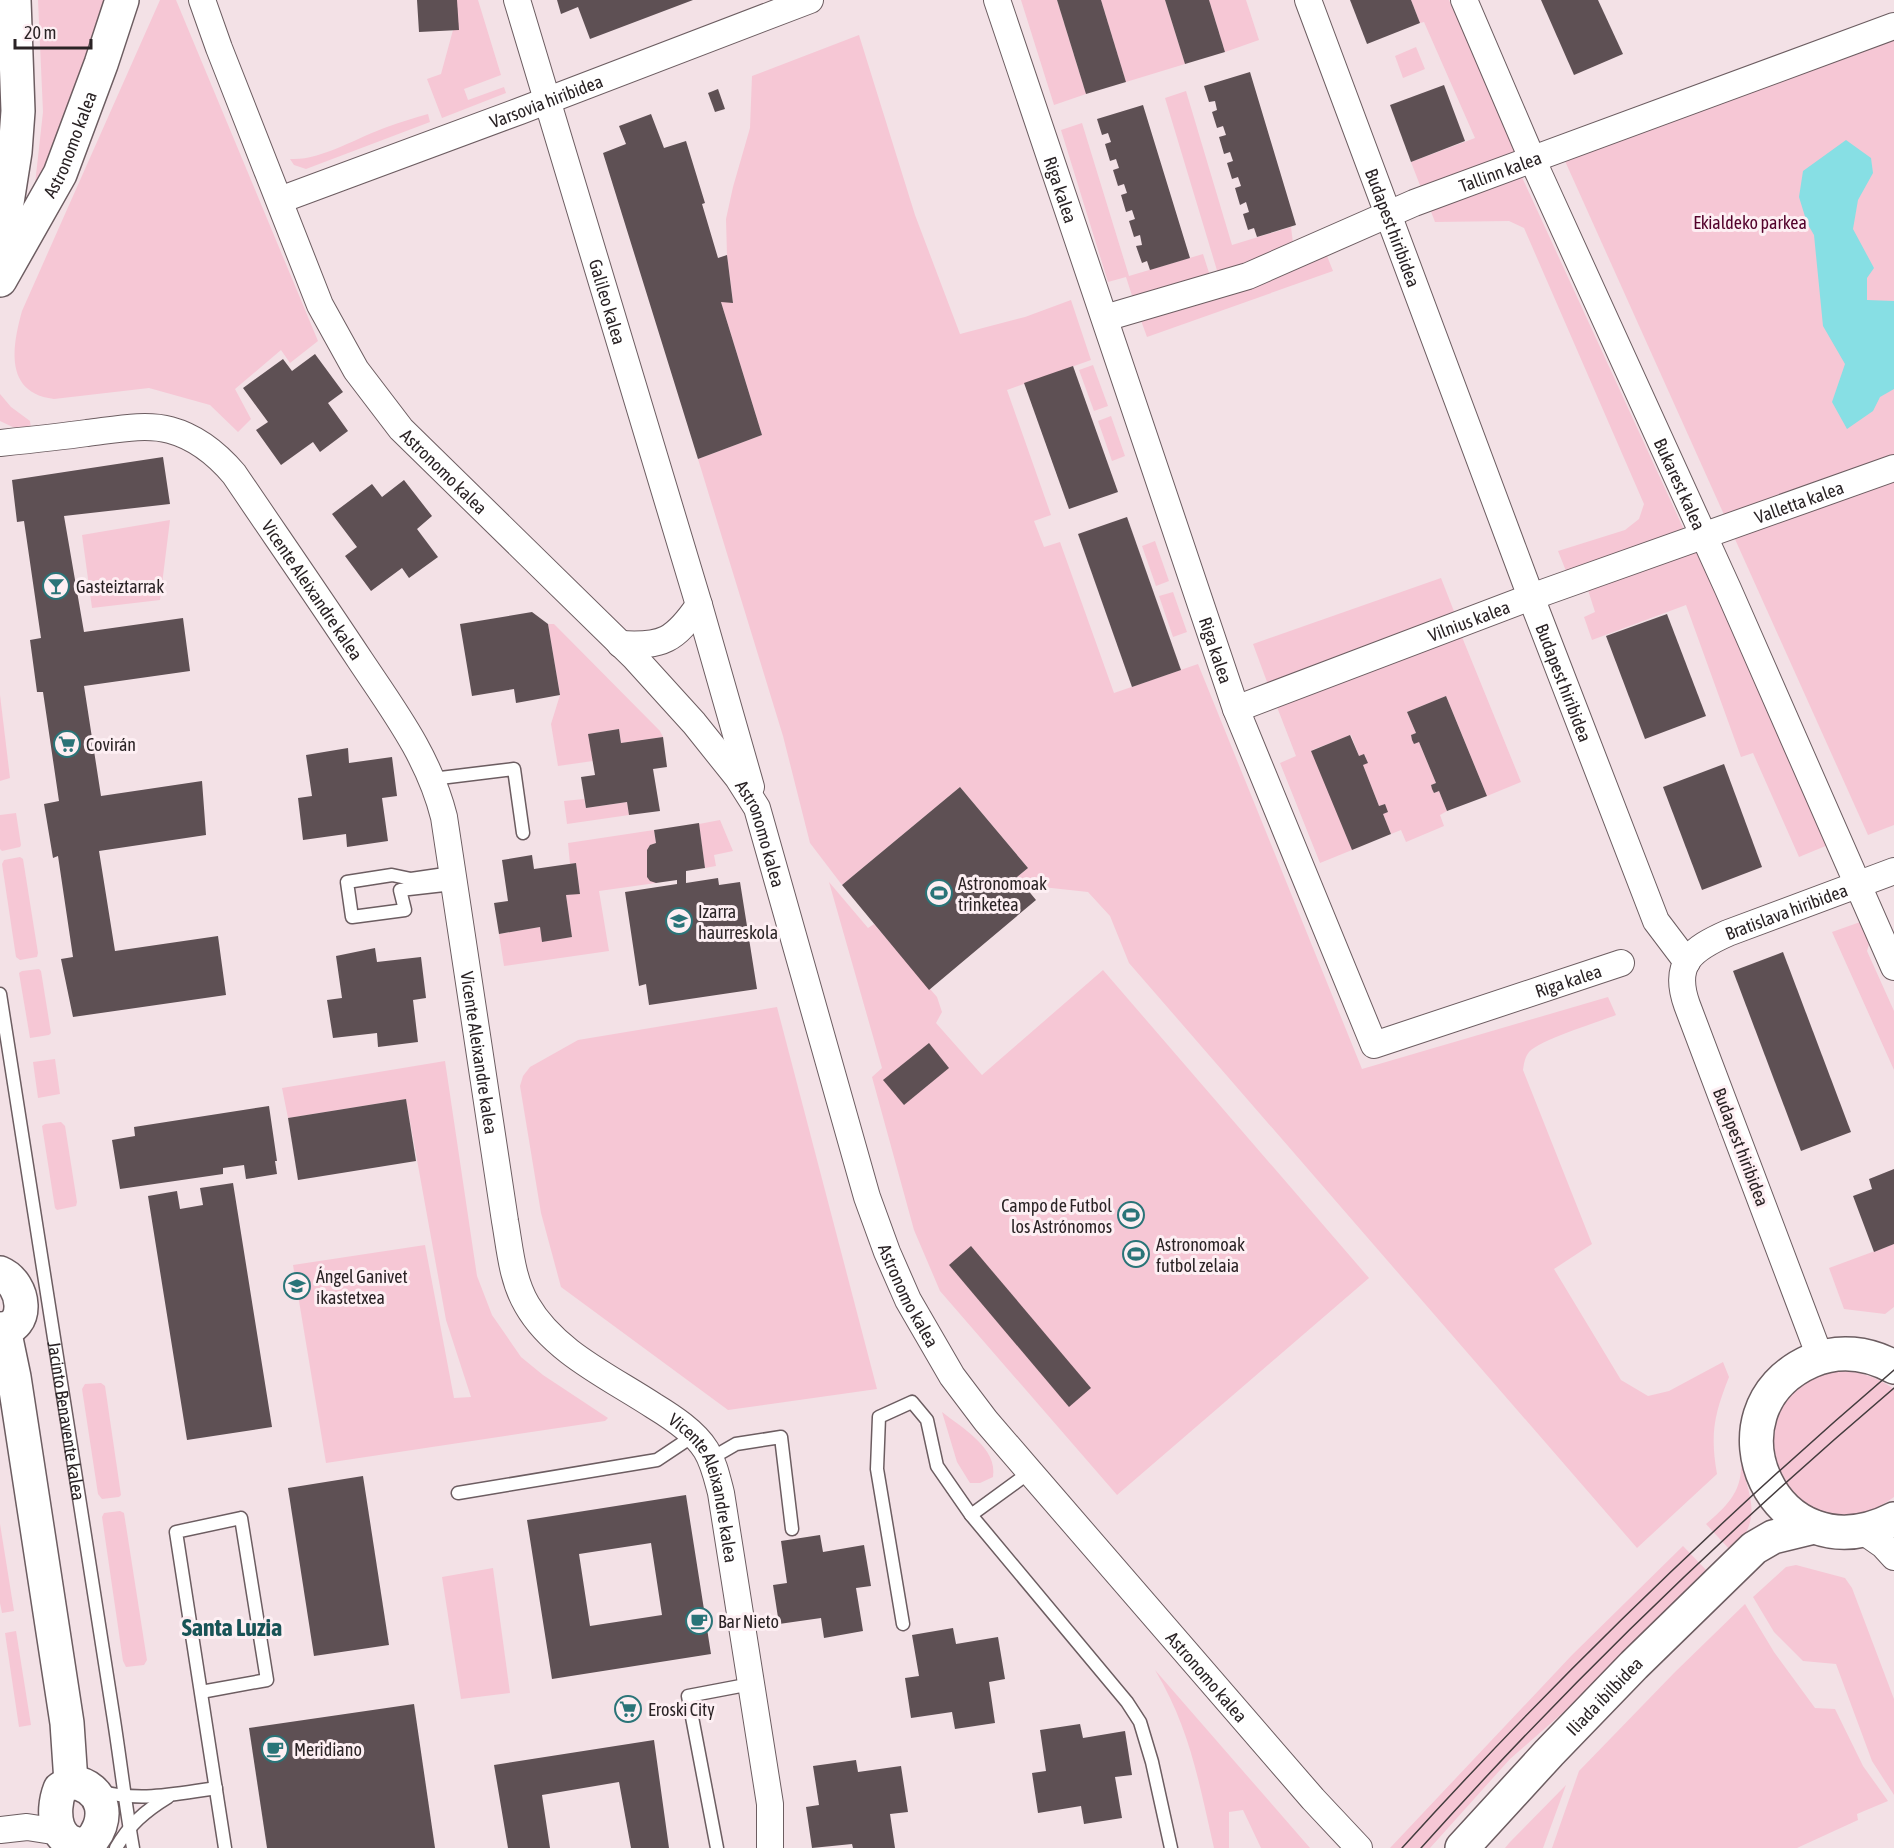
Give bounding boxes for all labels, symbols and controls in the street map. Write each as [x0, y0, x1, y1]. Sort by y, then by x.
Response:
scale bar [15, 12, 92, 50]
text: 20 m [24, 22, 56, 43]
street label: Varsovia hiribidea [487, 70, 606, 132]
street label: Astronomo kalea [38, 88, 100, 201]
street label: Tallinn kalea [1456, 147, 1544, 196]
street label: Riga kalea [1040, 154, 1082, 225]
street label: Budapest hiribidea [1361, 165, 1425, 290]
park label: Ekialdeko parkea [1693, 212, 1807, 233]
street label: Galileo kalea [585, 257, 630, 347]
street label: Astronomo kalea [397, 424, 492, 518]
street label: Bukarest kalea [1650, 435, 1710, 533]
street label: Valletta kalea [1752, 476, 1846, 527]
street label: Vicente Aleixandre kalea [258, 516, 367, 664]
bar icon: Gasteiztarrak [41, 571, 71, 601]
place label: Gasteiztarrak [76, 576, 164, 597]
street label: Vilnius kalea [1425, 596, 1513, 646]
street label: Riga kalea [1195, 614, 1237, 686]
street label: Budapest hiribidea [1532, 620, 1596, 745]
supermarket icon: Covirán [52, 729, 82, 759]
place label: Covirán [86, 734, 136, 755]
street label: Astronomo kalea [732, 776, 789, 889]
place label: Astronomoak trinketea [958, 873, 1047, 915]
sports icon: Astronomoak trinketea [924, 878, 954, 908]
street label: Bratislava hiribidea [1722, 879, 1850, 944]
place label: Izarra haurreskola [698, 901, 778, 943]
school or university icon: Izarra haurreskola [664, 906, 694, 936]
street label: Riga kalea [1532, 960, 1604, 1001]
street label: Vicente Aleixandre kalea [457, 970, 502, 1135]
street label: Budapest hiribidea [1709, 1085, 1773, 1209]
place label: Campo de Futbol los Astrónomos [1001, 1195, 1112, 1237]
sports icon: Campo de Futbol los Astrónomos [1116, 1200, 1146, 1230]
place label: Astronomoak futbol zelaia [1156, 1234, 1245, 1276]
sports icon: Astronomoak futbol zelaia [1121, 1239, 1151, 1269]
street label: Astronomo kalea [874, 1241, 943, 1351]
place label: Ángel Ganivet ikastetxea [316, 1266, 408, 1308]
school or university icon: Ángel Ganivet ikastetxea [282, 1271, 312, 1301]
street label: Jacinto Benavente kalea [44, 1340, 90, 1502]
street label: Vicente Aleixandre kalea [665, 1408, 742, 1564]
cafe icon: Bar Nieto [684, 1606, 714, 1636]
place label: Bar Nieto [718, 1611, 779, 1632]
district label: Santa Luzia [182, 1614, 282, 1641]
street label: Astronomo kalea [1162, 1627, 1252, 1726]
street label: Iliada ibilbidea [1561, 1652, 1646, 1740]
supermarket icon: Eroski City [613, 1694, 643, 1724]
place label: Eroski City [648, 1699, 715, 1720]
cafe icon: Meridiano [260, 1734, 290, 1764]
place label: Meridiano [294, 1739, 362, 1760]

